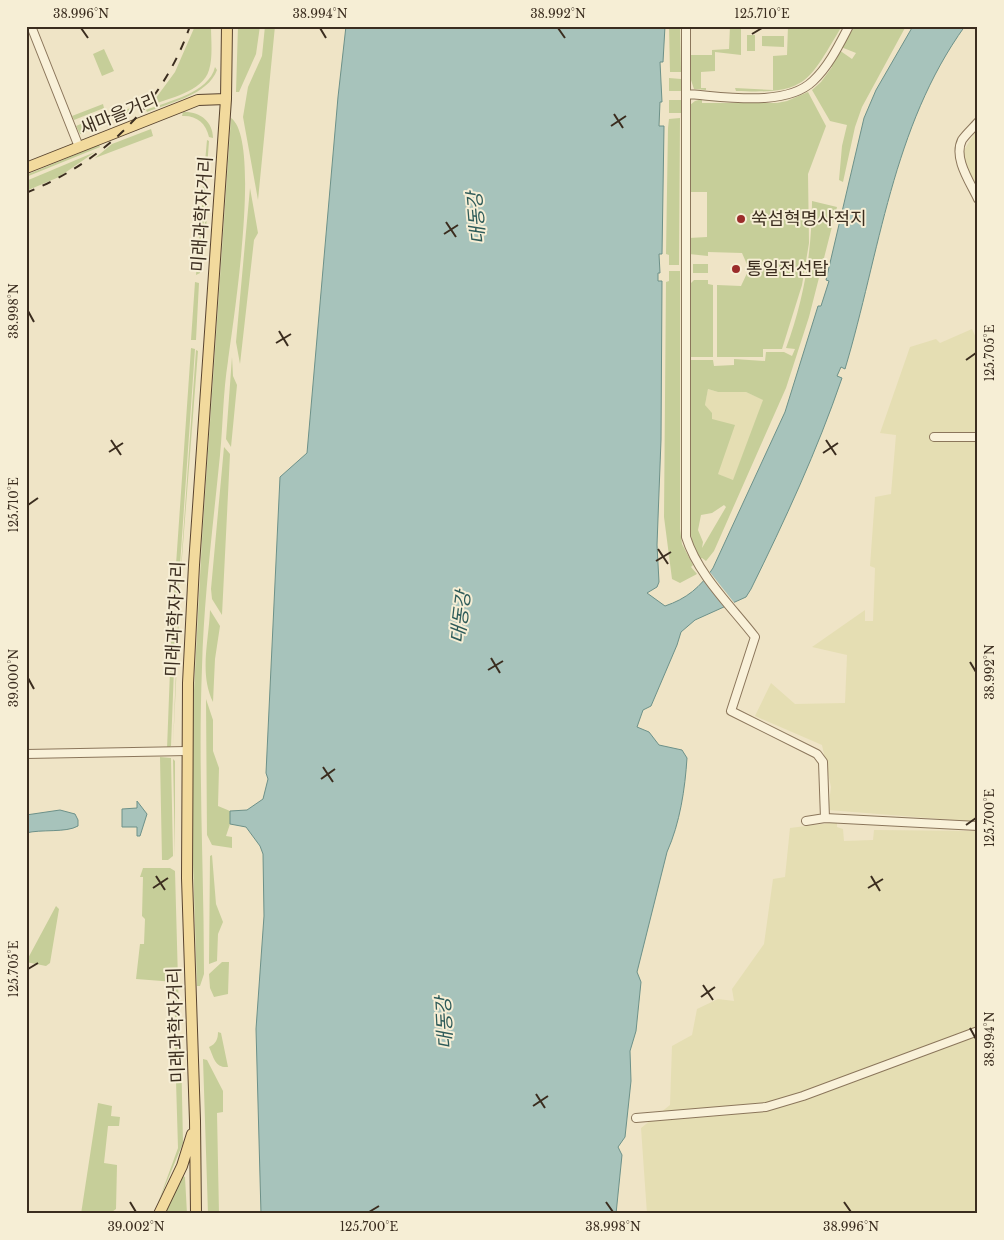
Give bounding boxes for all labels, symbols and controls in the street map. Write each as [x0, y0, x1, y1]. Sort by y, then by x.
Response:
text: 38.996°N [53, 6, 109, 21]
text: 38.994°N [292, 6, 348, 21]
text: 38.992°N [530, 6, 586, 21]
text: 125.710°E [734, 6, 790, 21]
street label: 새마을거리 [76, 88, 162, 140]
street label: 미래과학자거리 [187, 155, 217, 273]
water label: 대동강 [463, 188, 490, 245]
place label: 쑥섬혁명사적지 [751, 208, 867, 230]
marker: 쑥섬혁명사적지 [735, 213, 747, 225]
place label: 통일전선탑 [746, 258, 829, 280]
marker: 통일전선탑 [730, 263, 742, 275]
text: 38.998°N [6, 283, 21, 339]
text: 125.705°E [982, 324, 997, 381]
text: 125.710°E [6, 477, 21, 533]
street label: 미래과학자거리 [161, 561, 189, 677]
water label: 대동강 [446, 587, 475, 644]
text: 38.992°N [982, 644, 997, 700]
text: 39.000°N [6, 649, 21, 707]
text: 125.700°E [982, 788, 997, 847]
text: 125.705°E [6, 940, 21, 997]
street label: 미래과학자거리 [163, 967, 189, 1083]
water label: 대동강 [432, 994, 457, 1050]
text: 38.994°N [982, 1011, 997, 1067]
text: 39.002°N [107, 1219, 165, 1234]
text: 125.700°E [340, 1219, 399, 1234]
text: 38.998°N [585, 1219, 641, 1234]
text: 38.996°N [823, 1219, 879, 1234]

